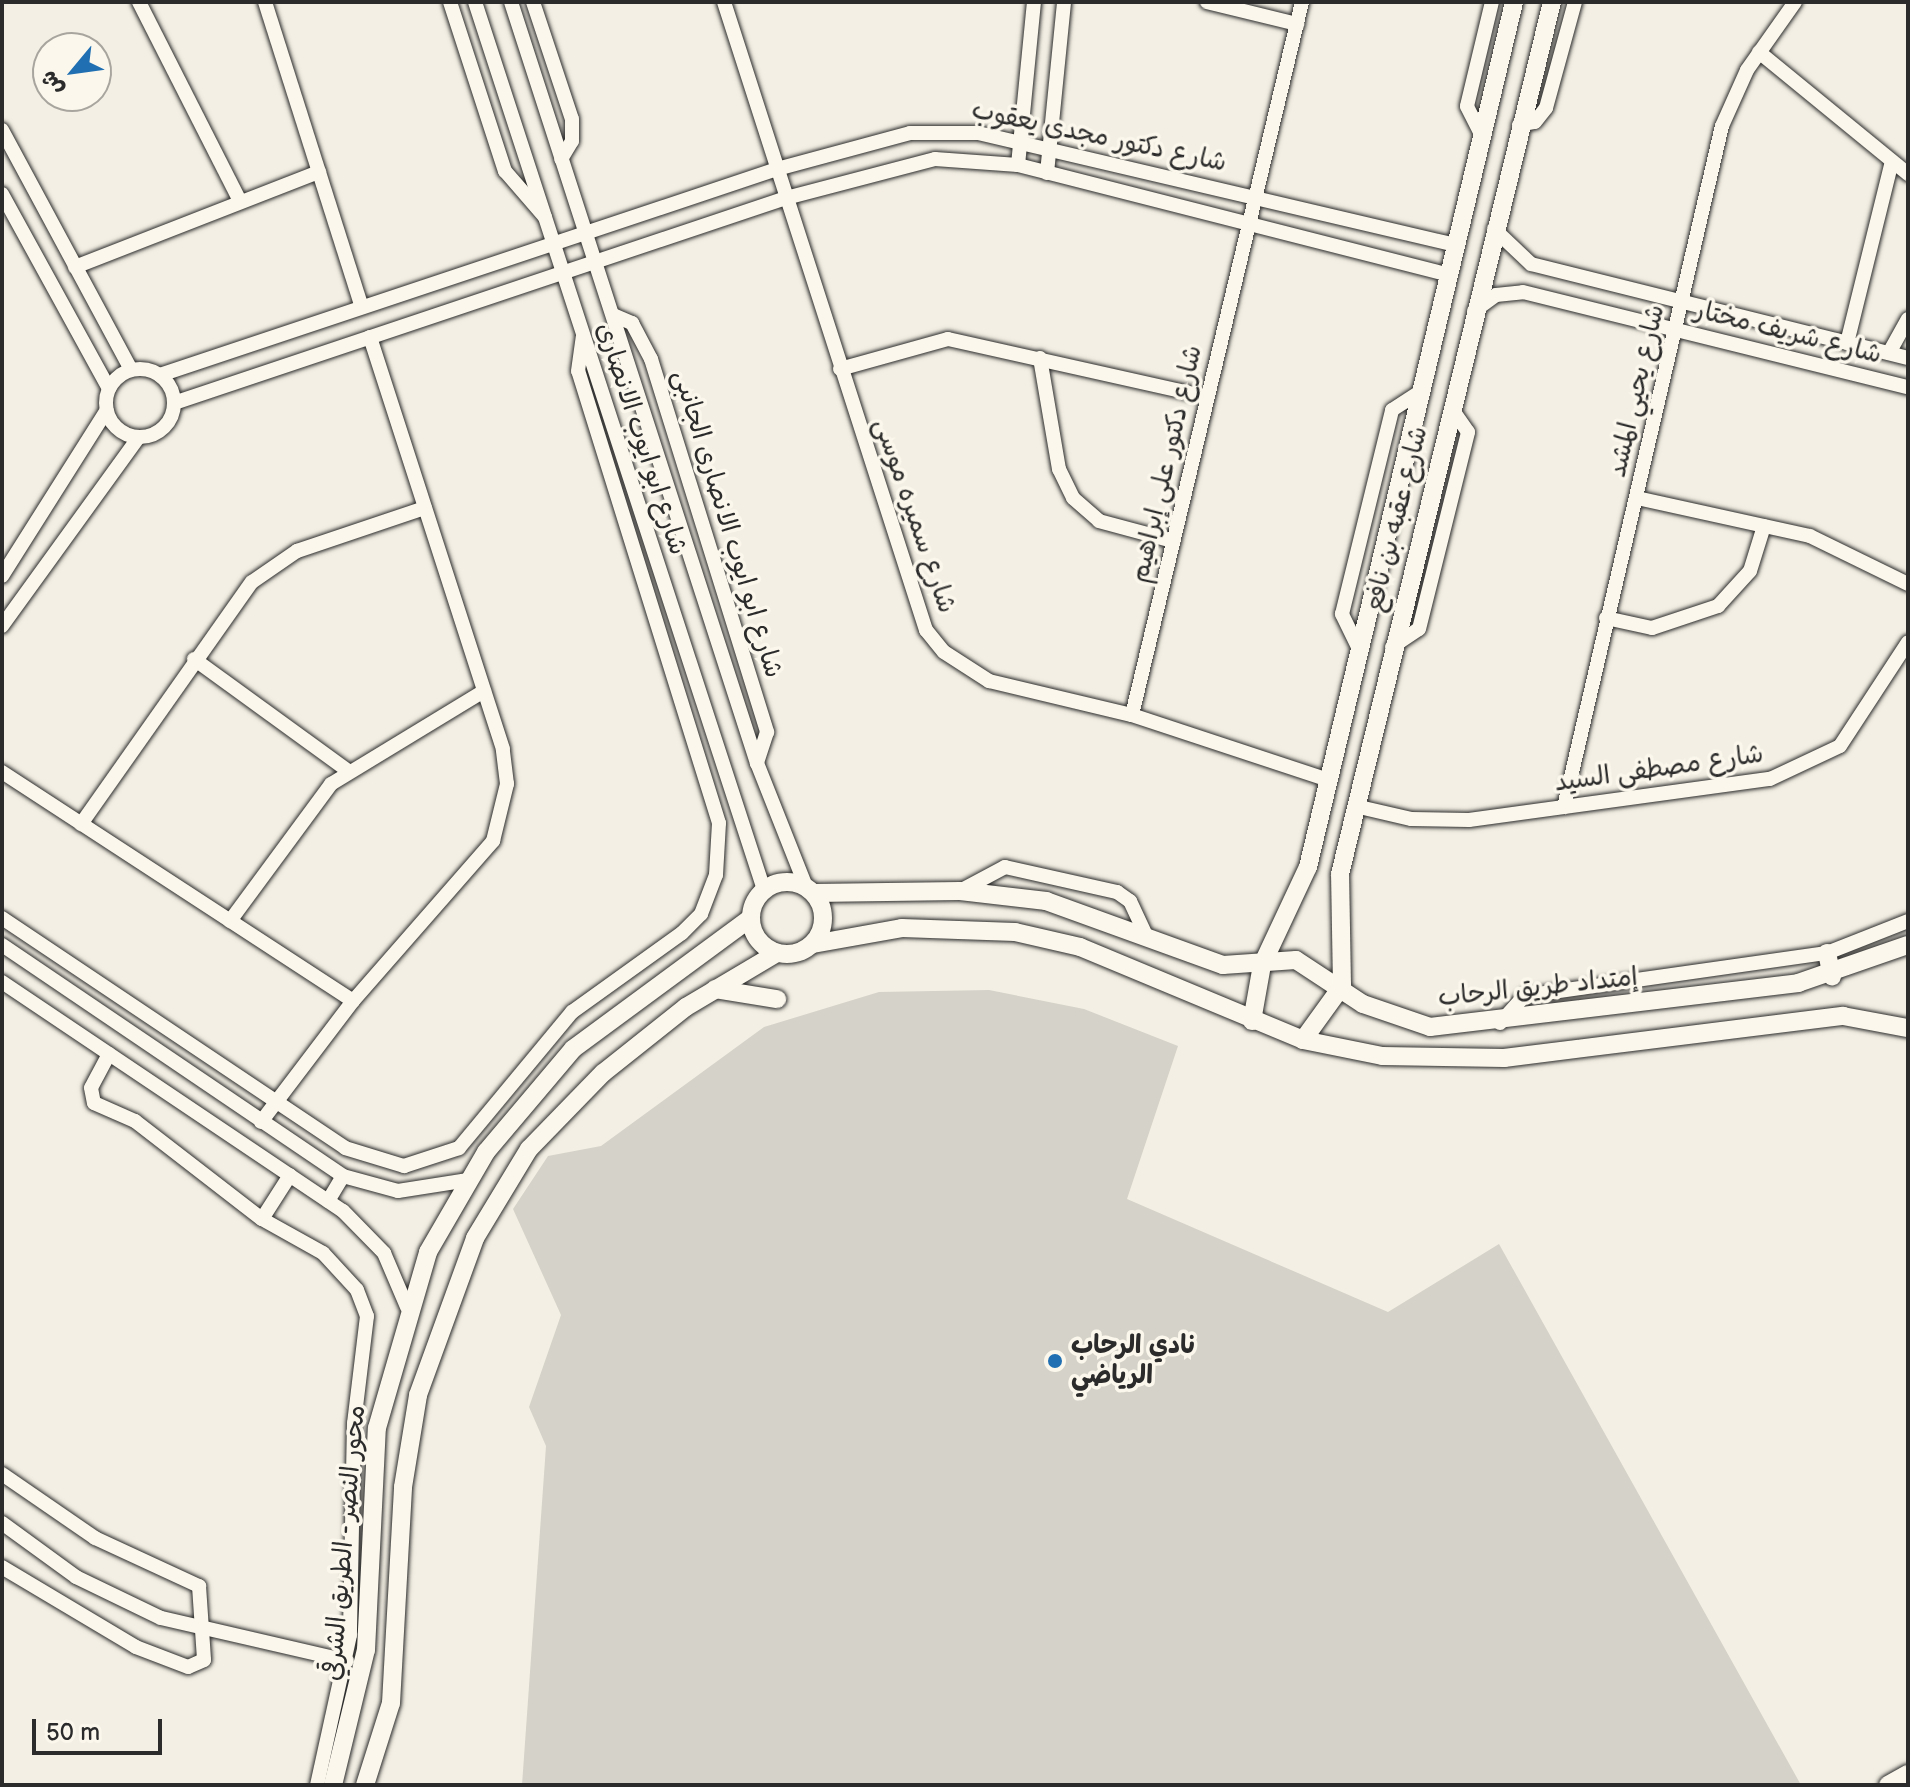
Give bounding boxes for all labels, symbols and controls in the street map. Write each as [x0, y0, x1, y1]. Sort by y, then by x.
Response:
north arrow [32, 32, 112, 112]
text: ش [35, 66, 70, 100]
street label: شارع دكتور مجدى يعقوب [969, 95, 1229, 179]
street label: شارع شريف مختار [1691, 295, 1885, 371]
street label: شارع يحيي المشد [1602, 302, 1672, 480]
street label: شارع ابو ايوب الانصارى [589, 319, 693, 559]
street label: شارع دكتور على إبراهيم [1124, 342, 1210, 586]
street label: شارع ابو ايوب الانصارى الجانبى [665, 366, 789, 682]
street label: شارع سميره موسى [866, 415, 962, 617]
street label: شارع عقبه بن نافع [1359, 423, 1435, 615]
street label: شارع مصطفى السيد [1553, 739, 1765, 799]
street label: إمتداد طريق الرحاب [1437, 962, 1639, 1014]
place label: نادي الرحاب الرياضي [1071, 1330, 1195, 1392]
marker: نادي الرحاب الرياضي [1046, 1352, 1064, 1370]
street label: محور النصر - الطريق الشرقي [317, 1403, 373, 1683]
scale bar [36, 1703, 166, 1753]
text: 50 m [46, 1718, 100, 1747]

